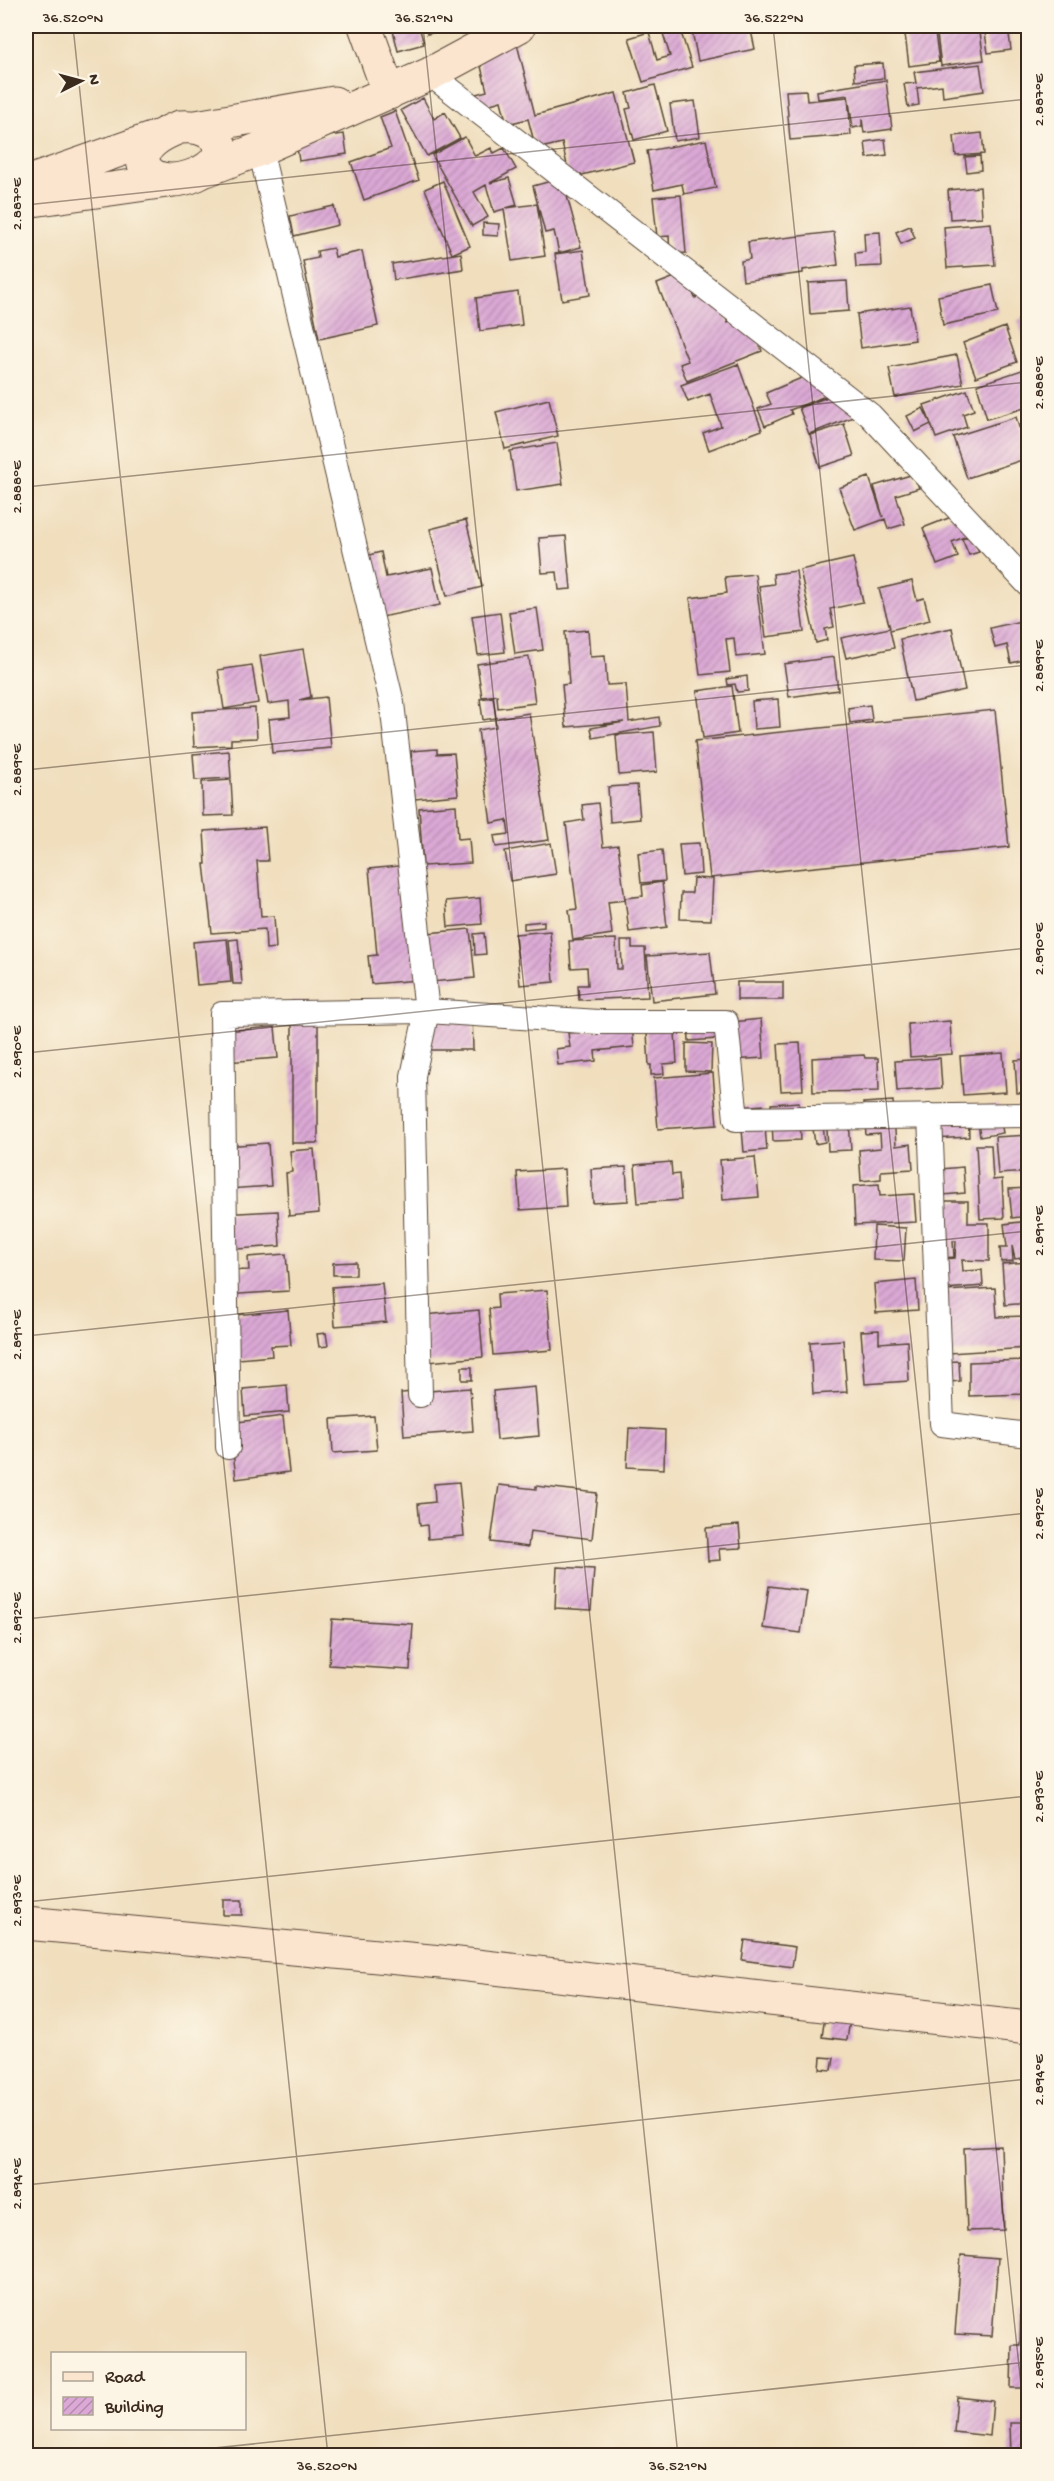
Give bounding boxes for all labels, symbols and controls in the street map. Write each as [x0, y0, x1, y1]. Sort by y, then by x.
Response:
text: 36.520°N [42, 10, 103, 28]
text: 36.521°N [394, 10, 453, 28]
text: 36.522°N [743, 10, 804, 28]
north arrow [51, 51, 111, 111]
text: 2.887°E [1031, 73, 1049, 126]
text: N [82, 74, 102, 87]
text: 2.887°E [9, 177, 27, 230]
text: 2.888°E [1031, 356, 1049, 409]
text: 2.888°E [9, 460, 27, 513]
text: 2.889°E [1031, 639, 1049, 692]
text: 2.889°E [9, 743, 27, 796]
text: 2.890°E [1031, 922, 1049, 975]
text: 2.890°E [9, 1025, 27, 1078]
text: 2.891°E [1031, 1205, 1049, 1256]
text: 2.891°E [9, 1309, 27, 1360]
text: 2.892°E [1031, 1488, 1049, 1540]
text: 2.892°E [9, 1592, 27, 1644]
text: 2.893°E [1031, 1771, 1049, 1823]
text: 2.893°E [9, 1875, 27, 1927]
text: 2.894°E [1031, 2054, 1049, 2106]
text: 2.894°E [9, 2158, 27, 2210]
text: 2.895°E [1031, 2336, 1049, 2389]
legend [51, 2352, 246, 2430]
text: Road [105, 2368, 146, 2389]
text: Building [104, 2398, 164, 2419]
text: 36.520°N [296, 2458, 357, 2476]
text: 36.521°N [648, 2458, 707, 2476]

